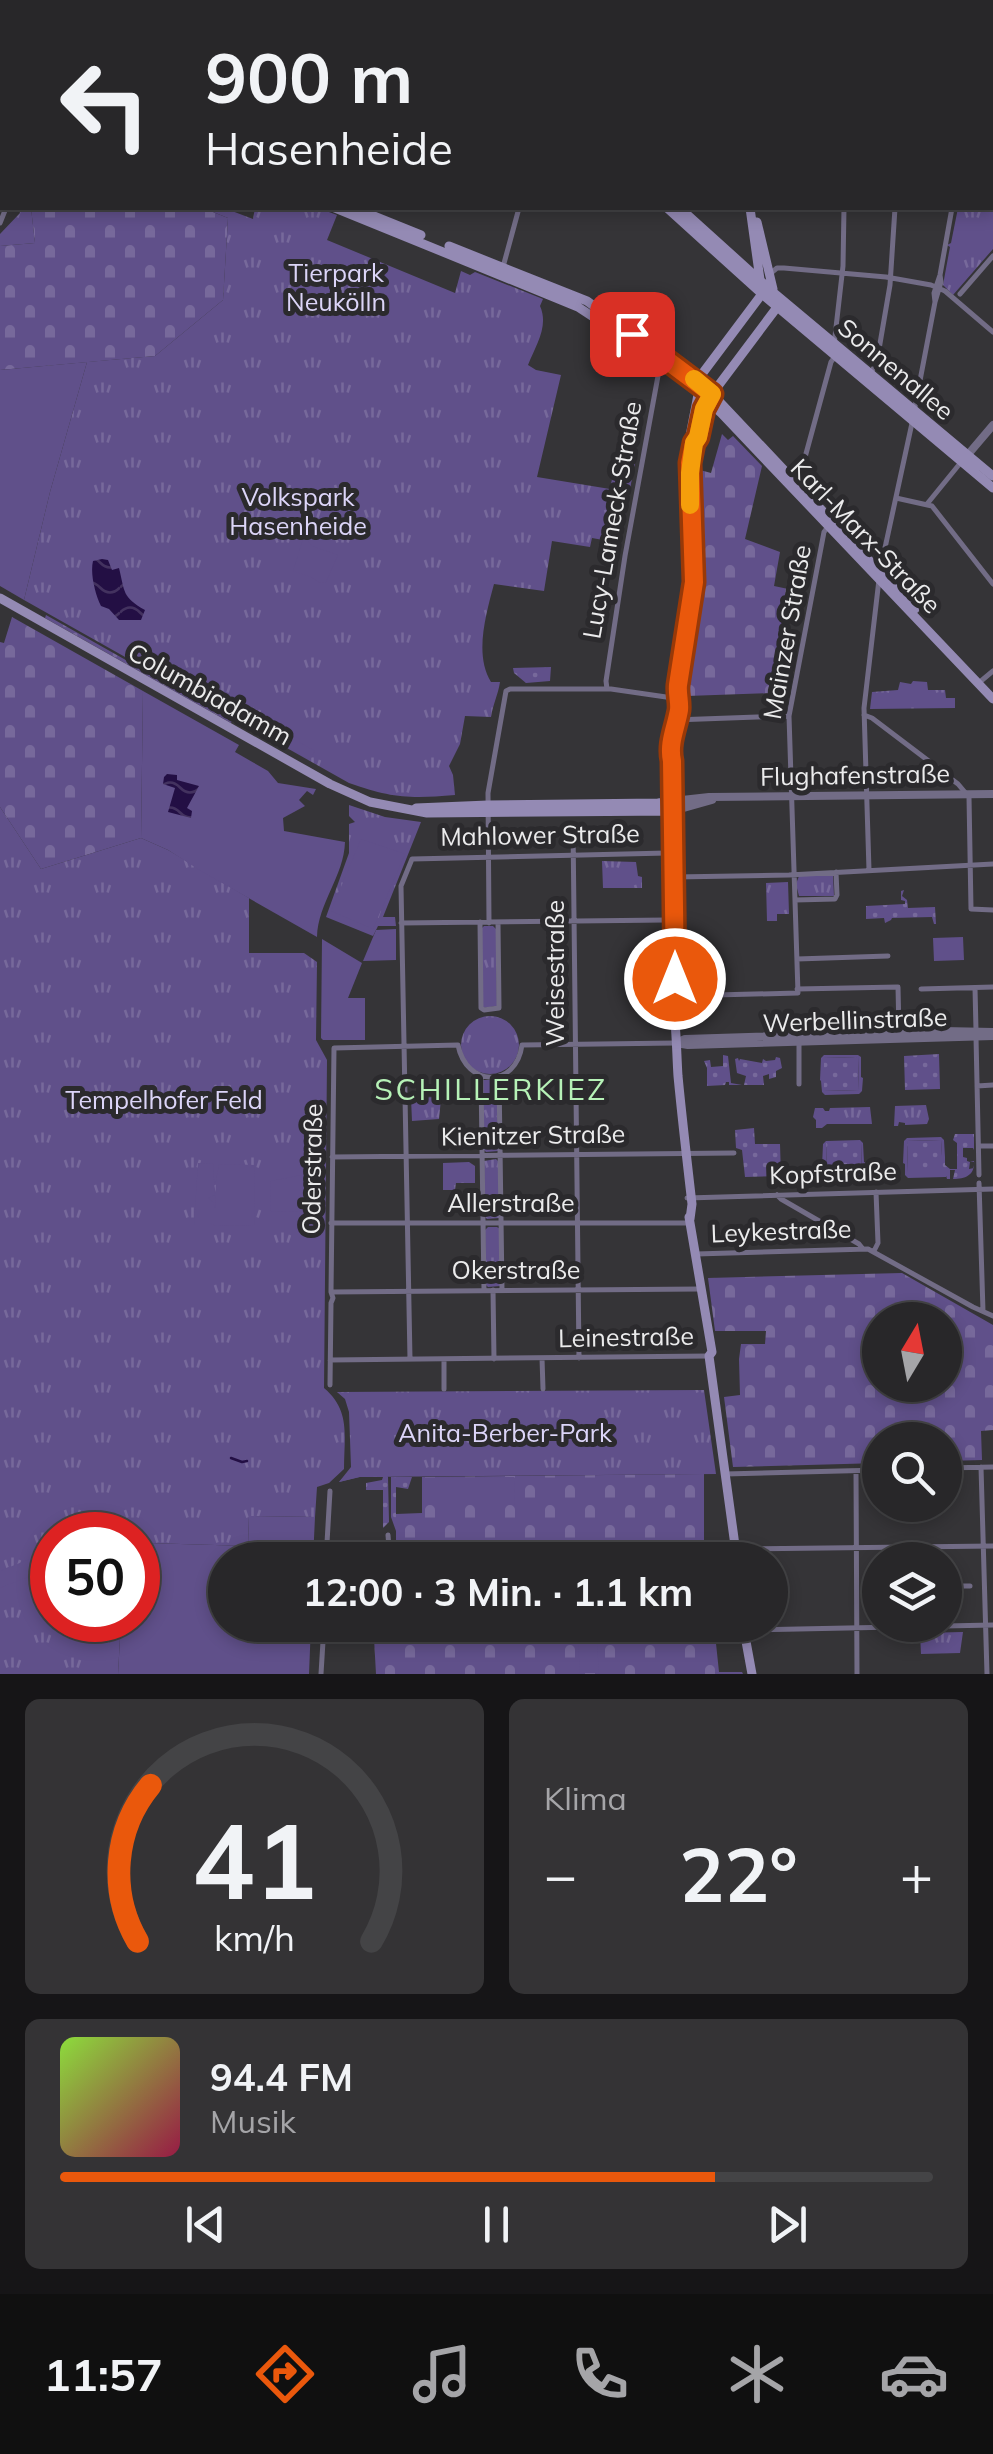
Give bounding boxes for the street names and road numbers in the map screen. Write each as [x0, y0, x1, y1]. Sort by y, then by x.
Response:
street label: Sonnenallee [832, 311, 960, 426]
street label: Lucy-Lameck-Straße [575, 399, 648, 641]
street label: Karl-Marx-Straße [785, 452, 948, 619]
street label: Mainzer Straße [756, 542, 817, 722]
street label: Columbiadamm [123, 636, 298, 751]
street label: Flughafenstraße [760, 757, 950, 792]
street label: Mahlower Straße [440, 817, 640, 852]
street label: Weisestraße [539, 900, 570, 1046]
street label: Werbellinstraße [762, 1001, 948, 1038]
street label: Oderstraße [295, 1103, 328, 1235]
street label: Kienitzer Straße [441, 1117, 625, 1152]
street label: Kopfstraße [769, 1155, 897, 1190]
street label: Allerstraße [447, 1187, 575, 1218]
street label: Leykestraße [710, 1213, 852, 1248]
street label: Okerstraße [452, 1254, 580, 1285]
street label: Leinestraße [558, 1320, 694, 1353]

